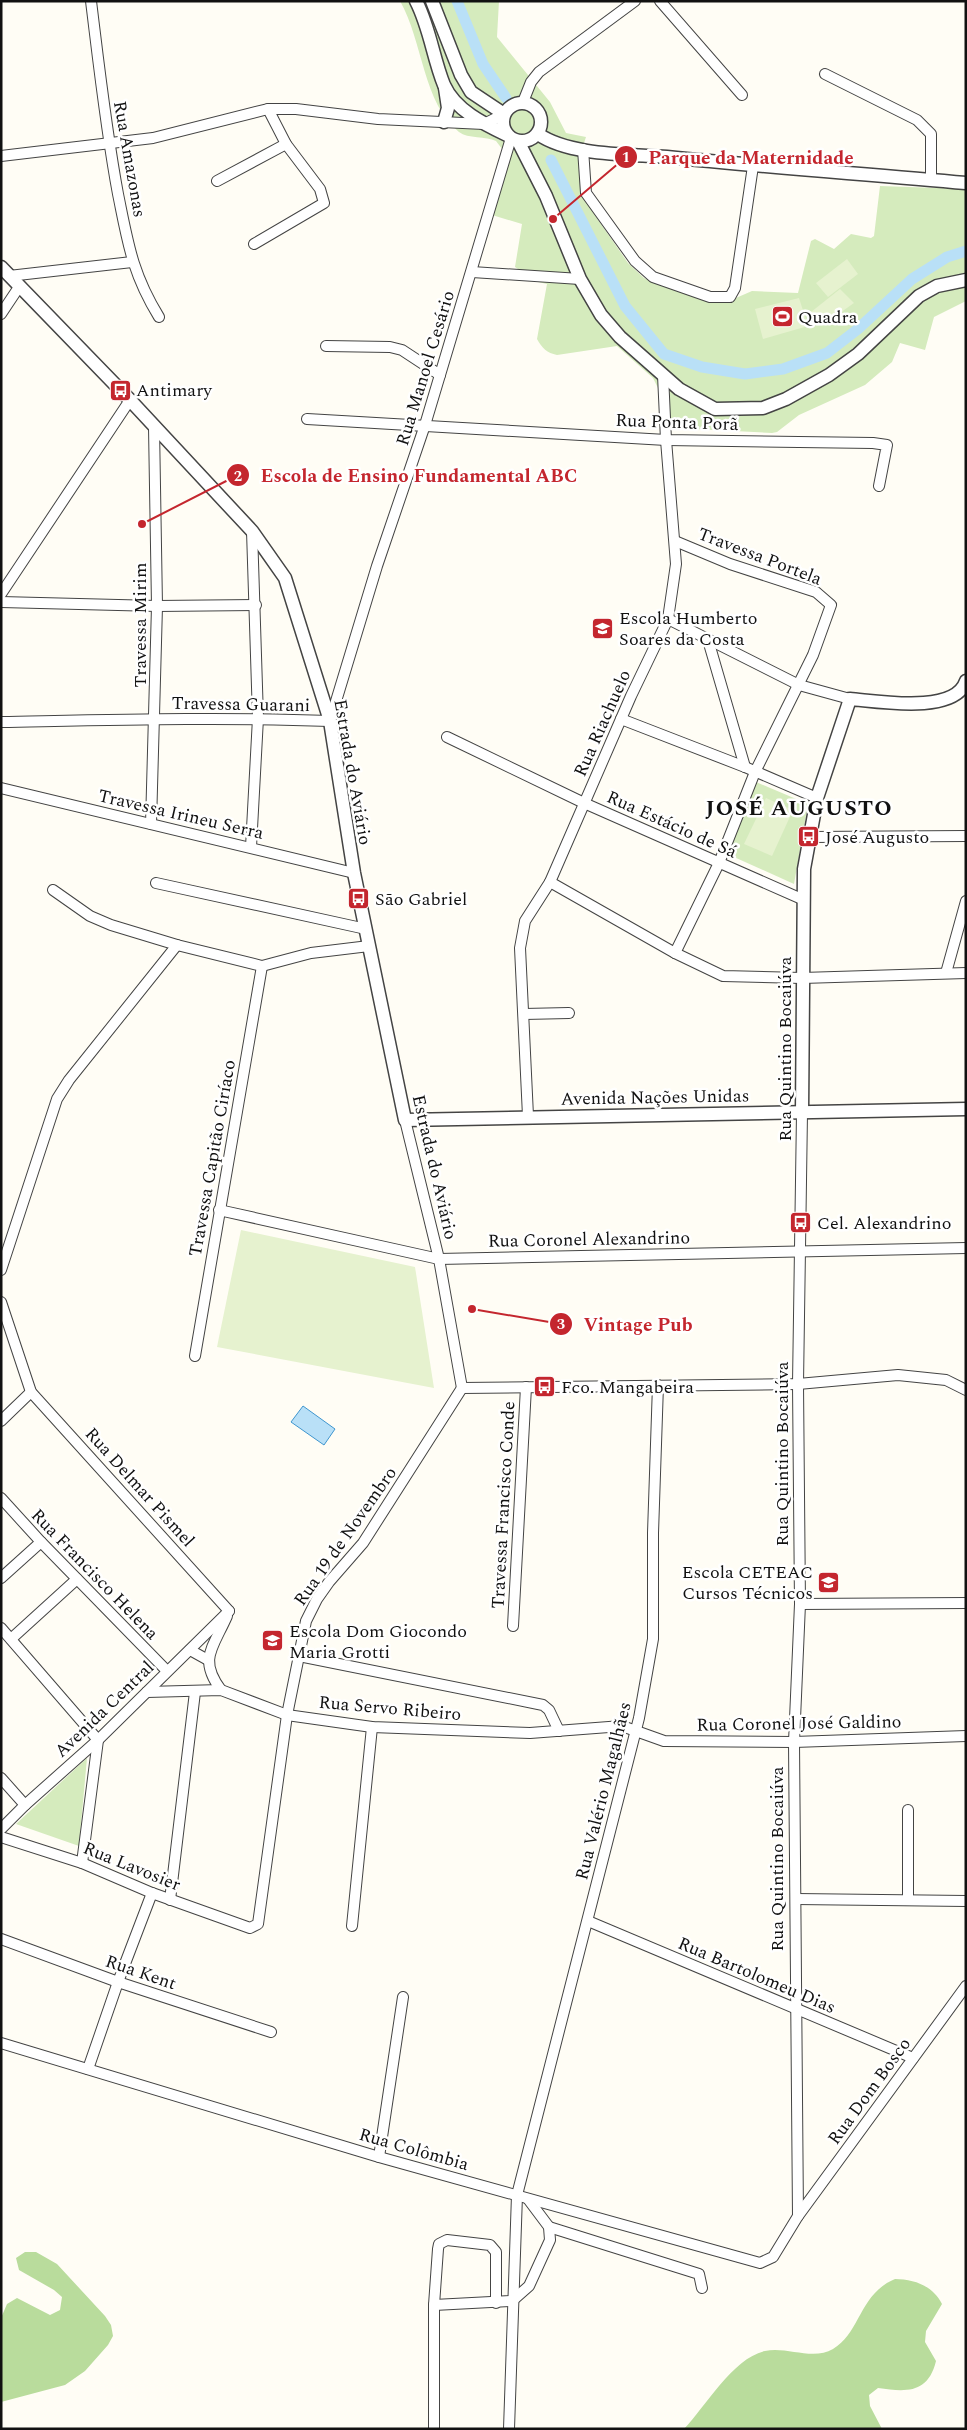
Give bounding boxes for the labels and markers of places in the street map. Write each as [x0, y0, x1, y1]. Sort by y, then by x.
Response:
callout: Parque da Maternidade [613, 140, 863, 174]
place label: Quadra [798, 304, 858, 331]
sports icon: Quadra [770, 305, 794, 329]
place label: Antimary [136, 377, 213, 404]
bus stop icon: Antimary [108, 378, 132, 402]
callout: Escola de Ensino Fundamental ABC [225, 458, 587, 492]
place label: Escola Humberto Soares da Costa [619, 605, 758, 653]
school or university icon: Escola Humberto Soares da Costa [591, 616, 615, 640]
place label: José Augusto [825, 824, 929, 851]
bus stop icon: José Augusto [797, 825, 821, 849]
place label: São Gabriel [375, 886, 467, 913]
bus stop icon: São Gabriel [347, 887, 371, 911]
place label: Cel. Alexandrino [817, 1210, 951, 1237]
bus stop icon: Cel. Alexandrino [789, 1211, 813, 1235]
callout: Vintage Pub [549, 1307, 703, 1341]
place label: Fco. Mangabeira [561, 1374, 694, 1401]
bus stop icon: Fco. Mangabeira [533, 1375, 557, 1399]
place label: Escola CETEAC Cursos Técnicos [682, 1559, 813, 1607]
school or university icon: Escola CETEAC Cursos Técnicos [817, 1570, 841, 1594]
place label: Escola Dom Giocondo Maria Grotti [289, 1618, 467, 1666]
school or university icon: Escola Dom Giocondo Maria Grotti [261, 1629, 285, 1653]

